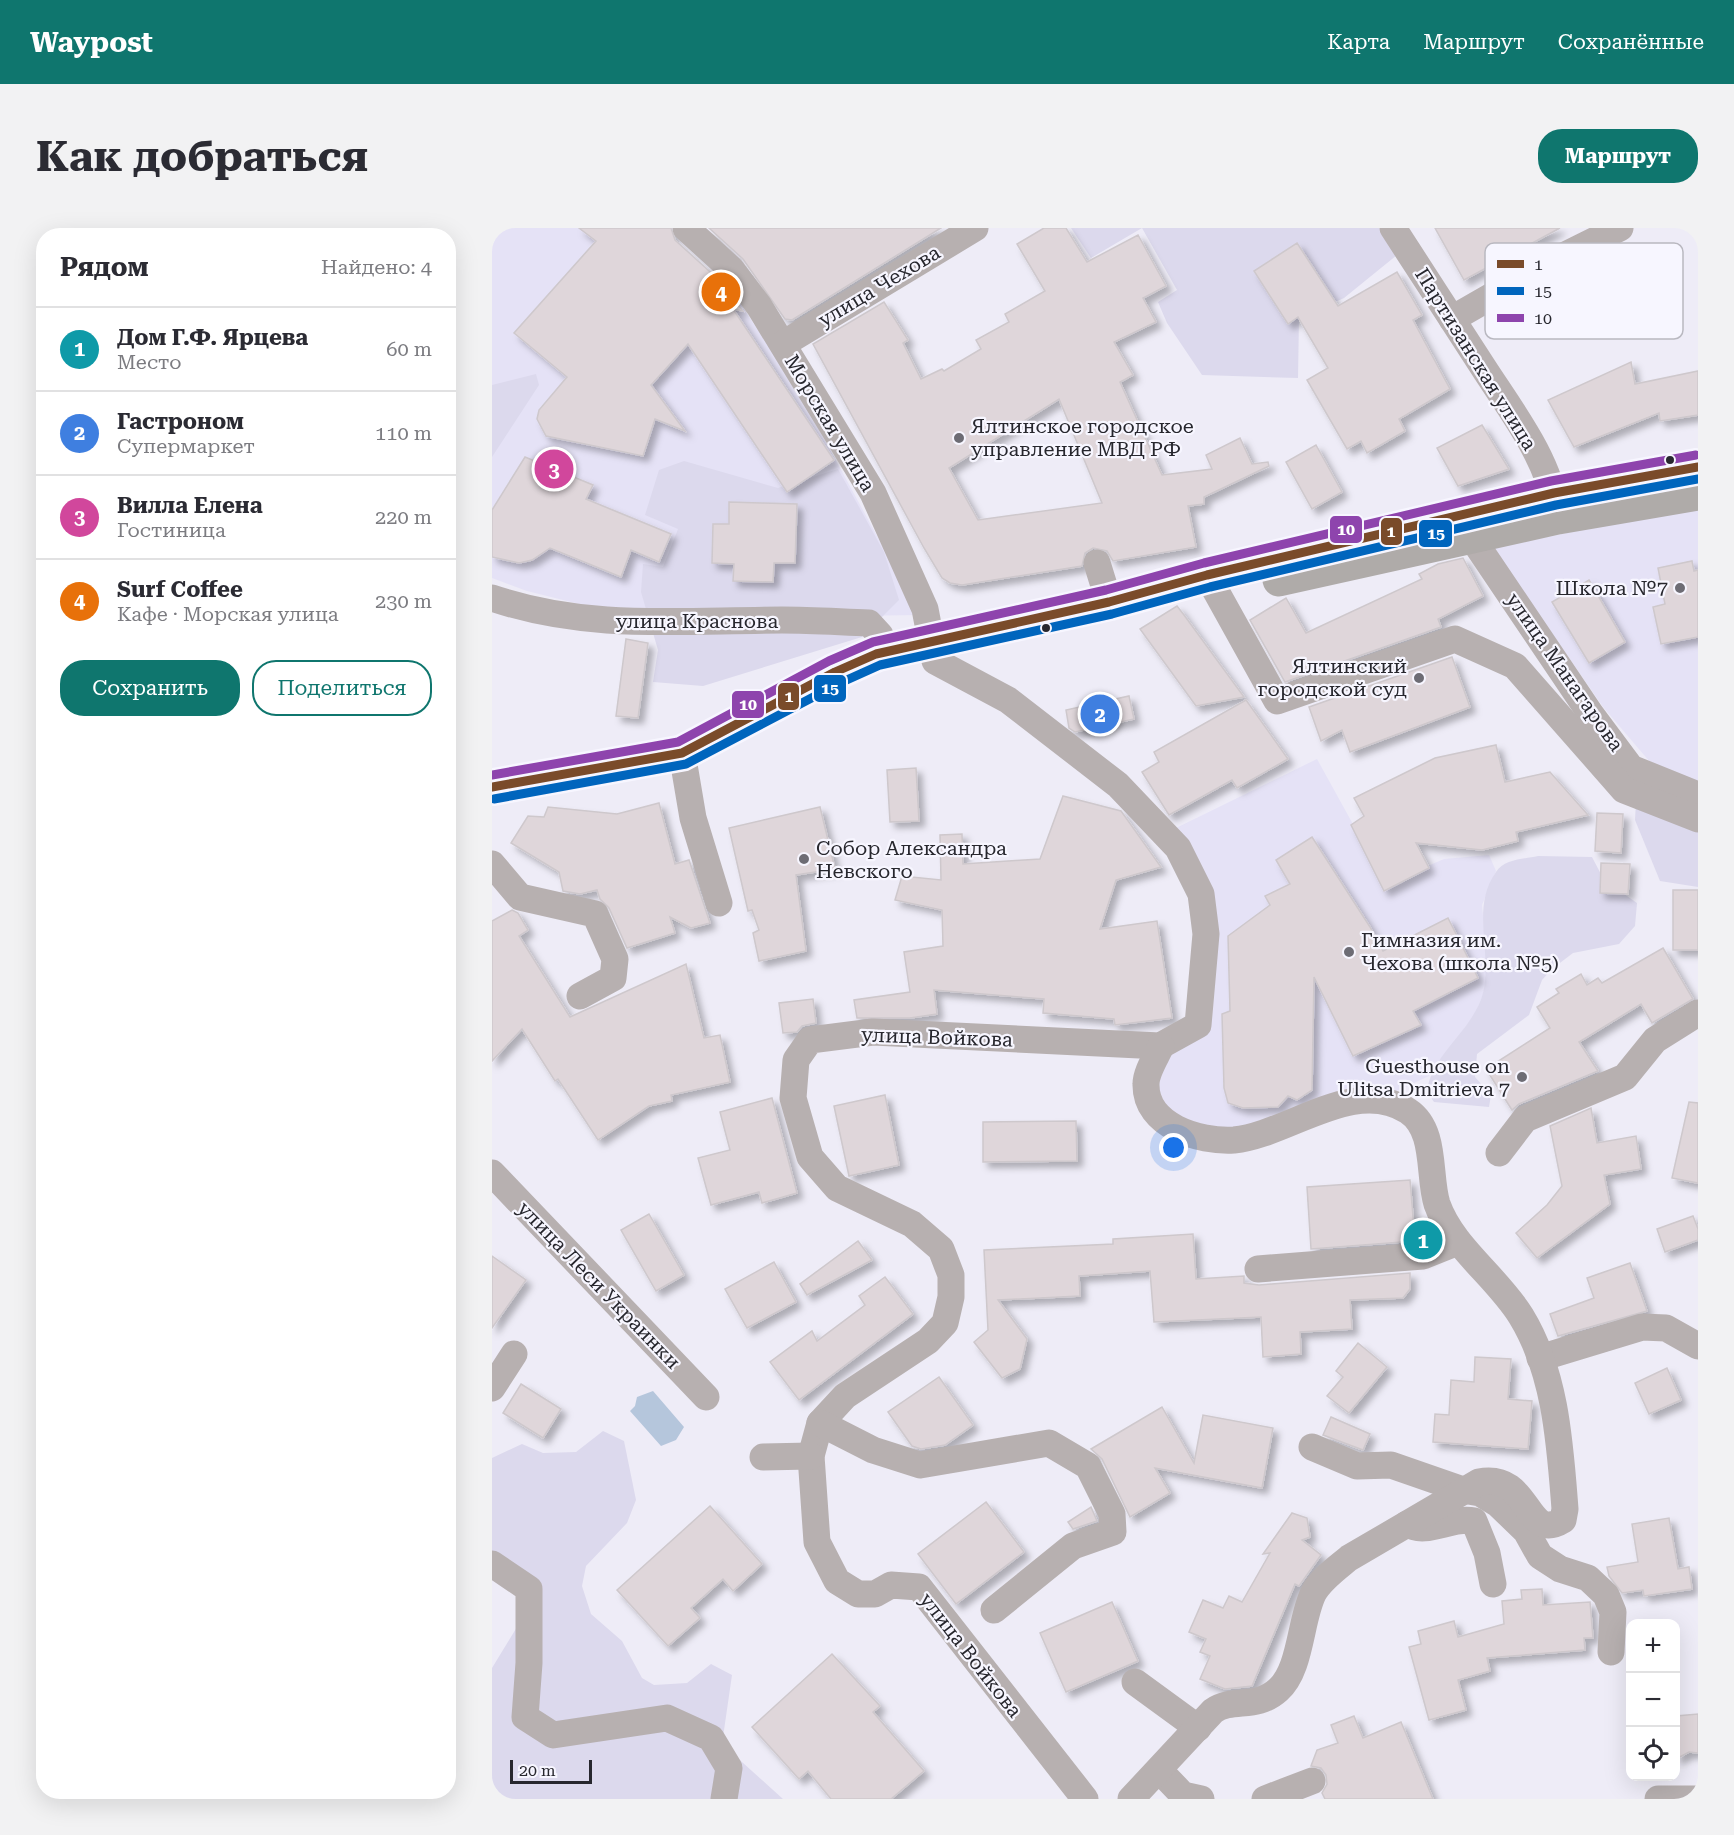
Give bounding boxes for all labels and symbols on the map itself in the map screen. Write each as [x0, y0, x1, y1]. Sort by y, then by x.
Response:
street label: улица Чехова [814, 240, 945, 332]
legend [1485, 243, 1683, 339]
text: 1 [1534, 255, 1543, 274]
street label: Партизанская улица [1410, 263, 1542, 455]
pin: 4 [702, 270, 740, 314]
text: 15 [1534, 282, 1552, 301]
text: 10 [1534, 309, 1552, 328]
street label: Морская улица [780, 350, 880, 496]
place label: Ялтинское городское управление МВД РФ [971, 414, 1194, 461]
marker: Ялтинское городское управление МВД РФ [952, 431, 966, 445]
pin: 3 [534, 446, 574, 492]
unlabelled marker [1664, 454, 1676, 466]
line badge: 10 [1329, 515, 1363, 544]
line badge: 1 [1380, 517, 1403, 546]
line badge: 15 [1418, 519, 1453, 548]
text: 10 [1337, 520, 1355, 539]
text: 1 [1387, 522, 1396, 541]
text: 15 [1427, 524, 1445, 543]
place label: Школа №7 [1556, 576, 1668, 600]
marker: Школа №7 [1673, 581, 1687, 595]
street label: улица Манагарова [1501, 588, 1629, 756]
street label: улица Краснова [616, 609, 778, 633]
unlabelled marker [1040, 622, 1052, 634]
place label: Ялтинский городской суд [1257, 654, 1407, 701]
marker: Ялтинский городской суд [1412, 671, 1426, 685]
line badge: 15 [813, 674, 847, 703]
text: 15 [821, 679, 839, 698]
line badge: 1 [777, 682, 800, 711]
text: 1 [785, 687, 794, 706]
line badge: 10 [731, 690, 765, 719]
pin: 2 [1080, 692, 1120, 736]
text: 10 [739, 695, 757, 714]
place label: Собор Александра Невского [816, 836, 1007, 883]
marker: Собор Александра Невского [797, 852, 811, 866]
place label: Гимназия им. Чехова (школа №5) [1361, 928, 1559, 975]
marker: Гимназия им. Чехова (школа №5) [1342, 945, 1356, 959]
street label: улица Войкова [861, 1022, 1013, 1052]
place label: Guesthouse on Ulitsa Dmitrieva 7 [1337, 1054, 1510, 1101]
marker: Guesthouse on Ulitsa Dmitrieva 7 [1515, 1070, 1529, 1084]
your location [1159, 1133, 1188, 1162]
street label: улица Леси Украинки [513, 1196, 685, 1374]
pin: 1 [1404, 1218, 1442, 1262]
street label: улица Войкова [915, 1588, 1027, 1722]
scale bar [510, 1757, 592, 1784]

